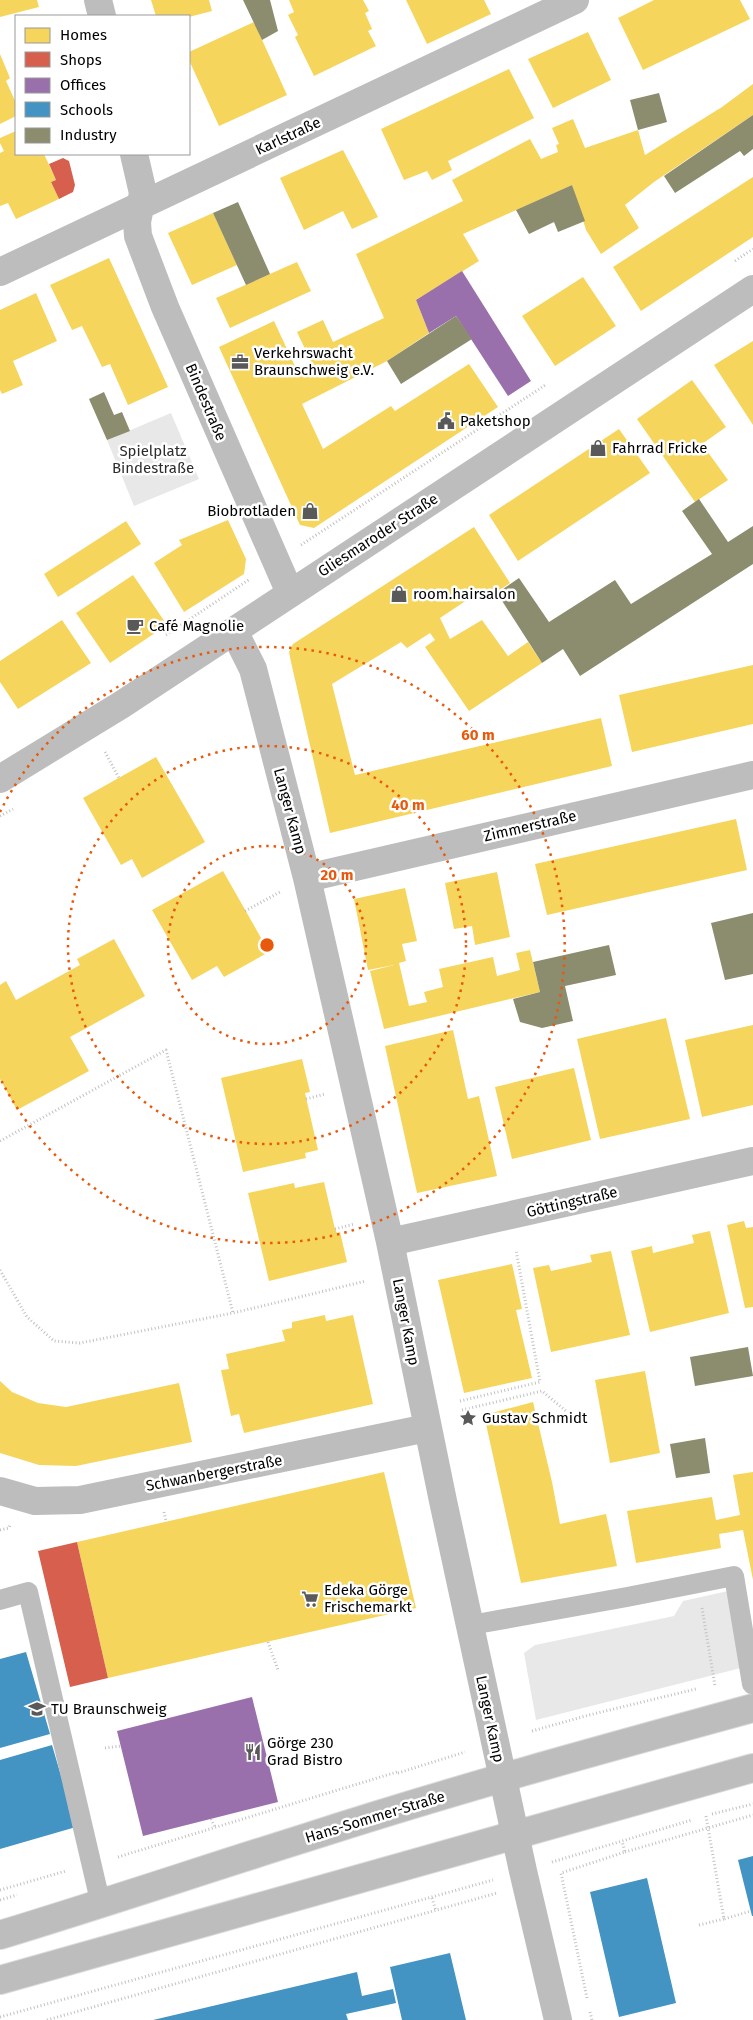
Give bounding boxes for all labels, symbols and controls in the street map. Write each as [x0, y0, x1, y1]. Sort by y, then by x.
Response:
legend [15, 15, 190, 155]
text: Homes [60, 26, 107, 44]
text: Shops [60, 51, 102, 69]
text: Offices [60, 76, 106, 94]
text: Schools [60, 101, 113, 119]
street label: Karlstraße [252, 113, 324, 159]
text: Industry [60, 126, 117, 144]
place label: Verkehrswacht Braunschweig e.V. [254, 344, 374, 379]
office icon: Verkehrswacht Braunschweig e.V. [230, 352, 250, 372]
street label: Bindestraße [182, 361, 230, 443]
public building icon: Paketshop [436, 411, 456, 431]
place label: Paketshop [460, 412, 531, 430]
shop icon: Fahrrad Fricke [588, 438, 608, 458]
place label: Fahrrad Fricke [612, 439, 707, 457]
park label: Spielplatz Bindestraße [112, 442, 194, 477]
street label: Gliesmaroder Straße [315, 489, 441, 581]
shop icon: Biobrotladen [300, 501, 320, 521]
place label: Biobrotladen [207, 502, 296, 520]
shop icon: room.hairsalon [389, 584, 409, 604]
place label: room.hairsalon [413, 585, 516, 603]
cafe icon: Café Magnolie [125, 616, 145, 636]
place label: Café Magnolie [149, 617, 244, 635]
text: 60 m [461, 726, 495, 744]
street label: Langer Kamp [270, 766, 310, 856]
text: 40 m [391, 796, 425, 814]
street label: Zimmerstraße [482, 807, 578, 845]
text: 20 m [321, 866, 353, 884]
centre of rings [258, 936, 276, 954]
street label: Göttingstraße [525, 1183, 619, 1221]
street label: Langer Kamp [389, 1277, 423, 1367]
place icon: Gustav Schmidt [458, 1408, 478, 1428]
place label: Gustav Schmidt [482, 1409, 588, 1427]
street label: Schwanbergerstraße [144, 1451, 284, 1495]
place label: Edeka Görge Frischemarkt [324, 1581, 412, 1616]
supermarket icon: Edeka Görge Frischemarkt [300, 1589, 320, 1609]
street label: Langer Kamp [472, 1674, 508, 1764]
school or university icon: TU Braunschweig [27, 1699, 47, 1719]
place label: TU Braunschweig [51, 1700, 167, 1718]
place label: Görge 230 Grad Bistro [267, 1734, 343, 1769]
restaurant icon: Görge 230 Grad Bistro [243, 1742, 263, 1762]
street label: Hans-Sommer-Straße [303, 1787, 447, 1847]

